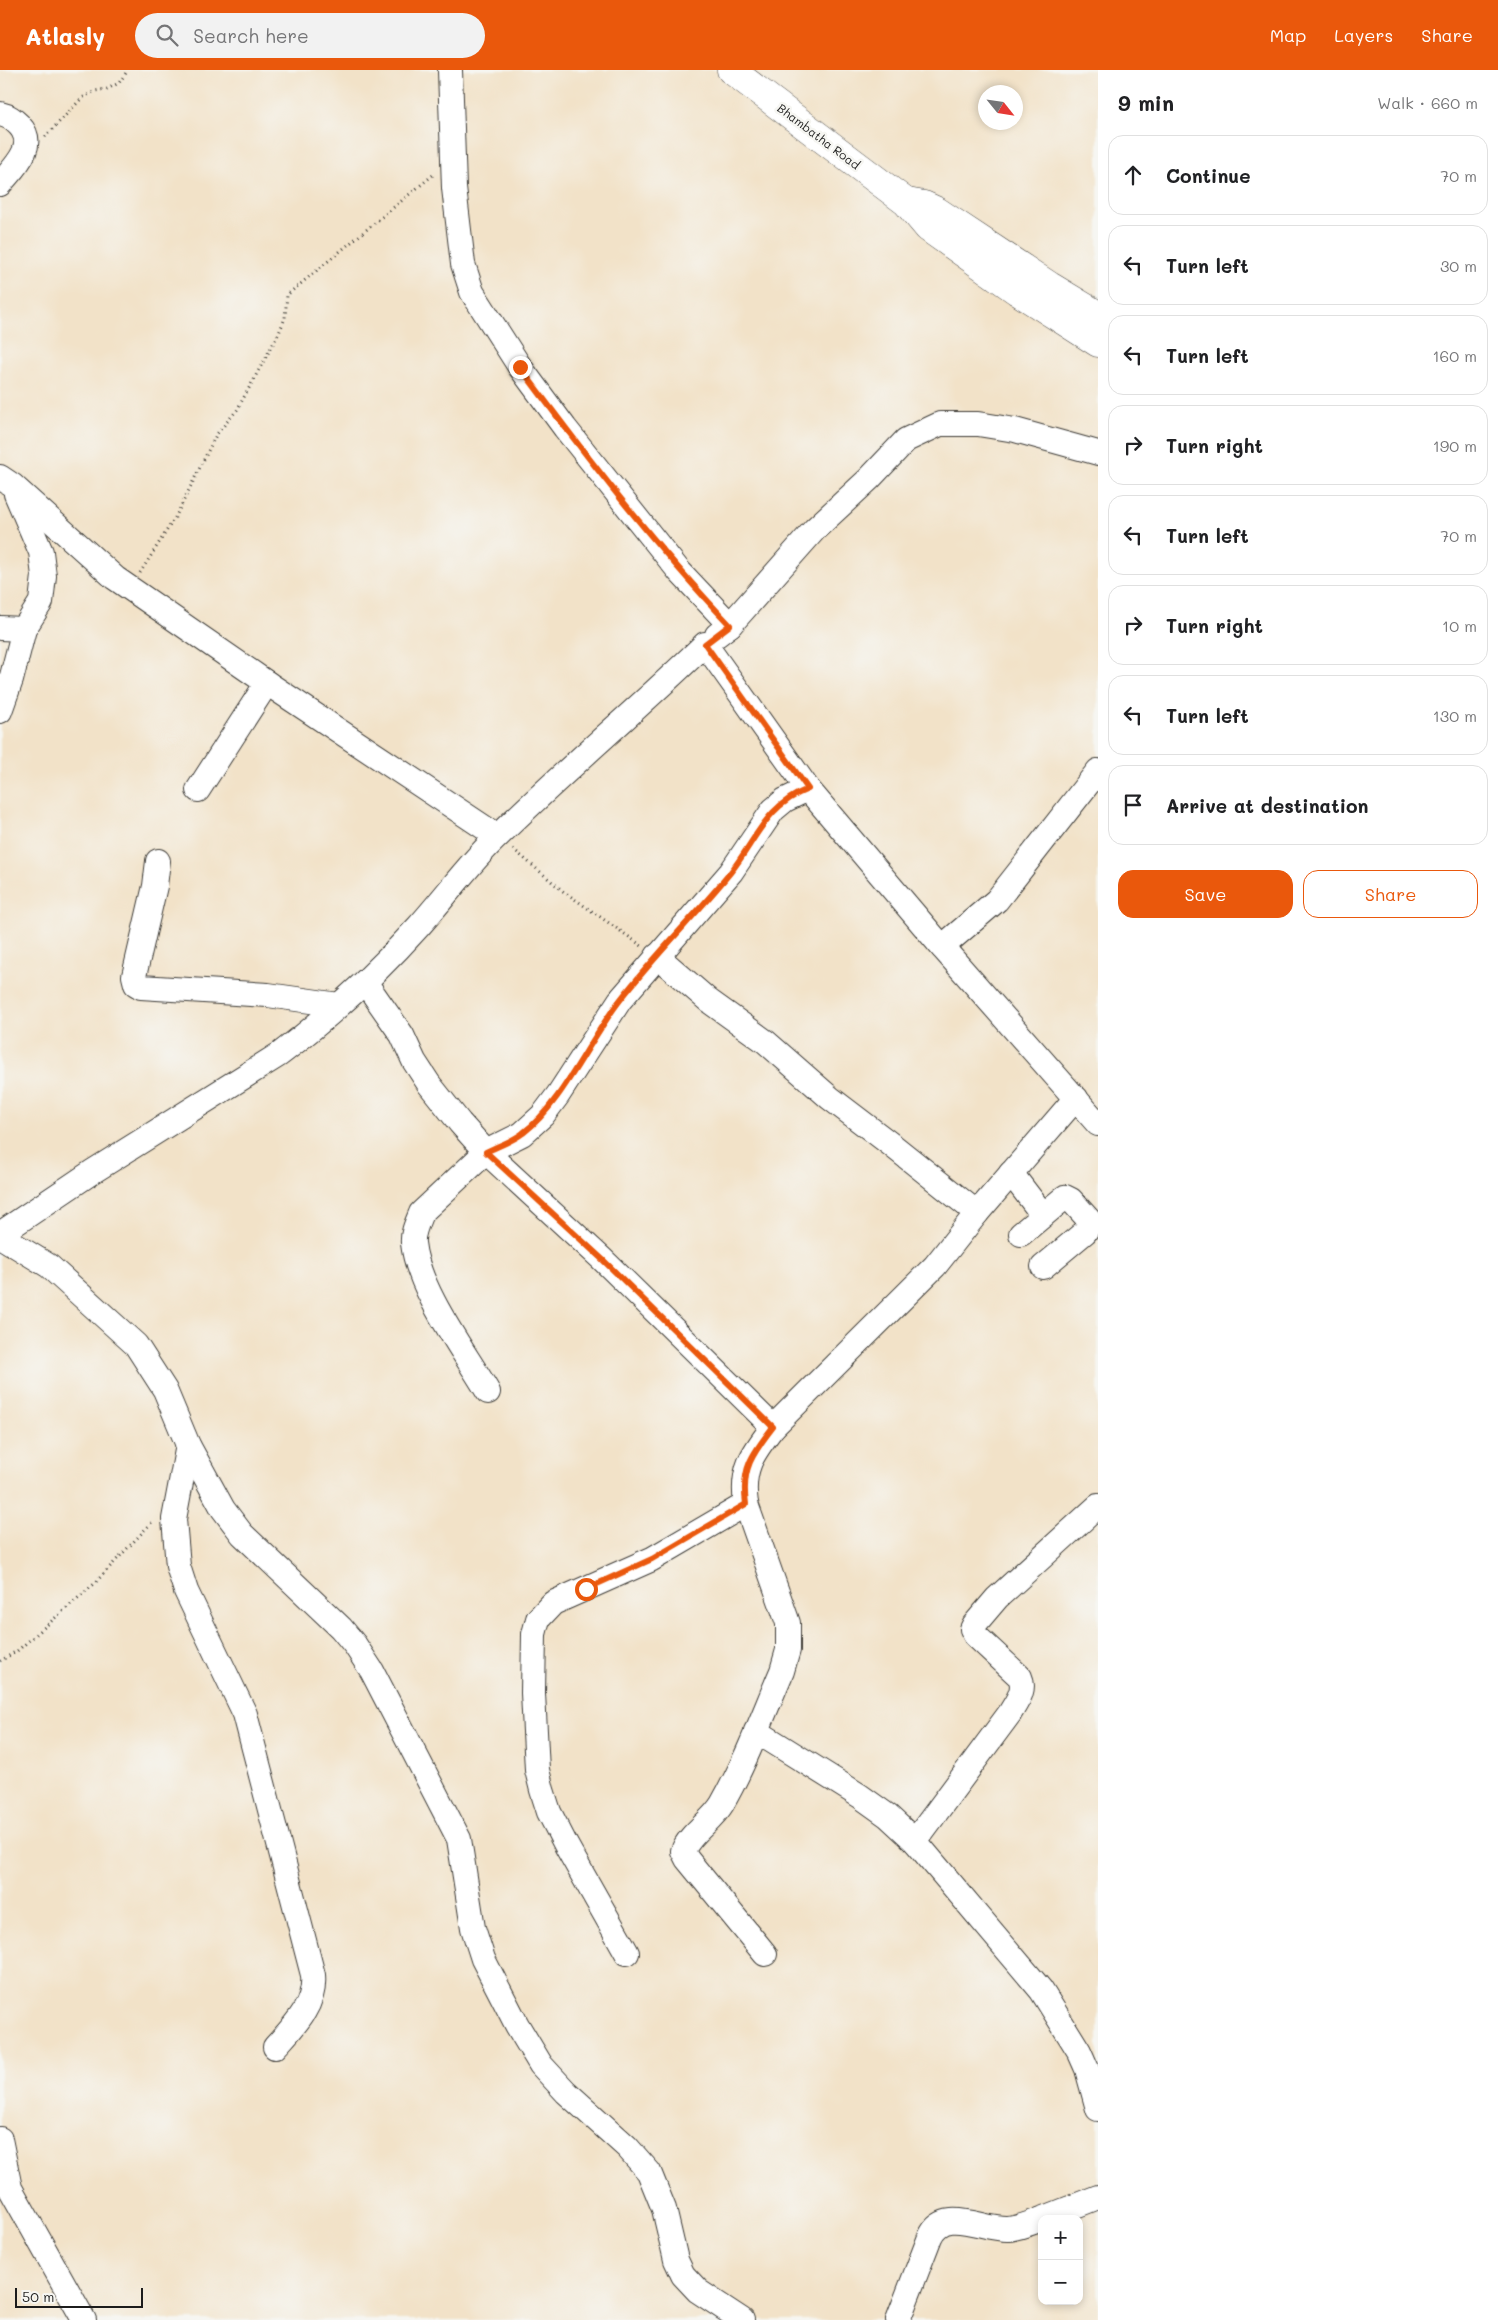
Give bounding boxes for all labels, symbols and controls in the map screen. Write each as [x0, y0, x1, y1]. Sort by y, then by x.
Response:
search box [135, 13, 485, 58]
text: Atlasly [25, 20, 105, 51]
icon: search [153, 21, 181, 49]
text: Search here [193, 23, 309, 48]
text: Map [1270, 23, 1306, 47]
text: Layers [1334, 23, 1393, 47]
text: Share [1421, 23, 1473, 47]
north arrow [978, 85, 1023, 130]
text: 9 min [1118, 89, 1174, 116]
text: Walk · 660 m [1377, 92, 1478, 113]
street label: Bhambatha Road [774, 100, 864, 173]
icon: ahead [1119, 161, 1147, 189]
text: Continue [1166, 163, 1251, 188]
text: 70 m [1440, 165, 1477, 186]
icon: left [1119, 251, 1147, 279]
text: Turn left [1166, 253, 1249, 278]
text: 30 m [1440, 255, 1477, 276]
icon: left [1119, 341, 1147, 369]
text: Turn left [1166, 343, 1249, 368]
text: 160 m [1432, 345, 1477, 366]
route end [509, 356, 532, 379]
icon: right [1119, 431, 1147, 459]
text: Turn right [1166, 433, 1263, 458]
text: 190 m [1433, 435, 1477, 456]
icon: left [1119, 521, 1147, 549]
text: Turn left [1166, 523, 1249, 548]
text: 70 m [1440, 525, 1477, 546]
icon: right [1119, 611, 1147, 639]
text: Turn right [1166, 613, 1263, 638]
text: 10 m [1442, 615, 1477, 636]
icon: left [1119, 701, 1147, 729]
text: Turn left [1166, 703, 1249, 728]
text: 130 m [1433, 705, 1477, 726]
icon: arrive [1119, 791, 1147, 819]
text: Arrive at destination [1166, 793, 1369, 818]
button: Save [1118, 870, 1293, 918]
button: Share [1303, 870, 1478, 918]
route start [575, 1578, 598, 1601]
map controls [1038, 2215, 1083, 2305]
button: + [1038, 2215, 1083, 2260]
button: − [1038, 2260, 1083, 2305]
scale bar [15, 2285, 142, 2308]
text: 50 m [22, 2287, 54, 2306]

